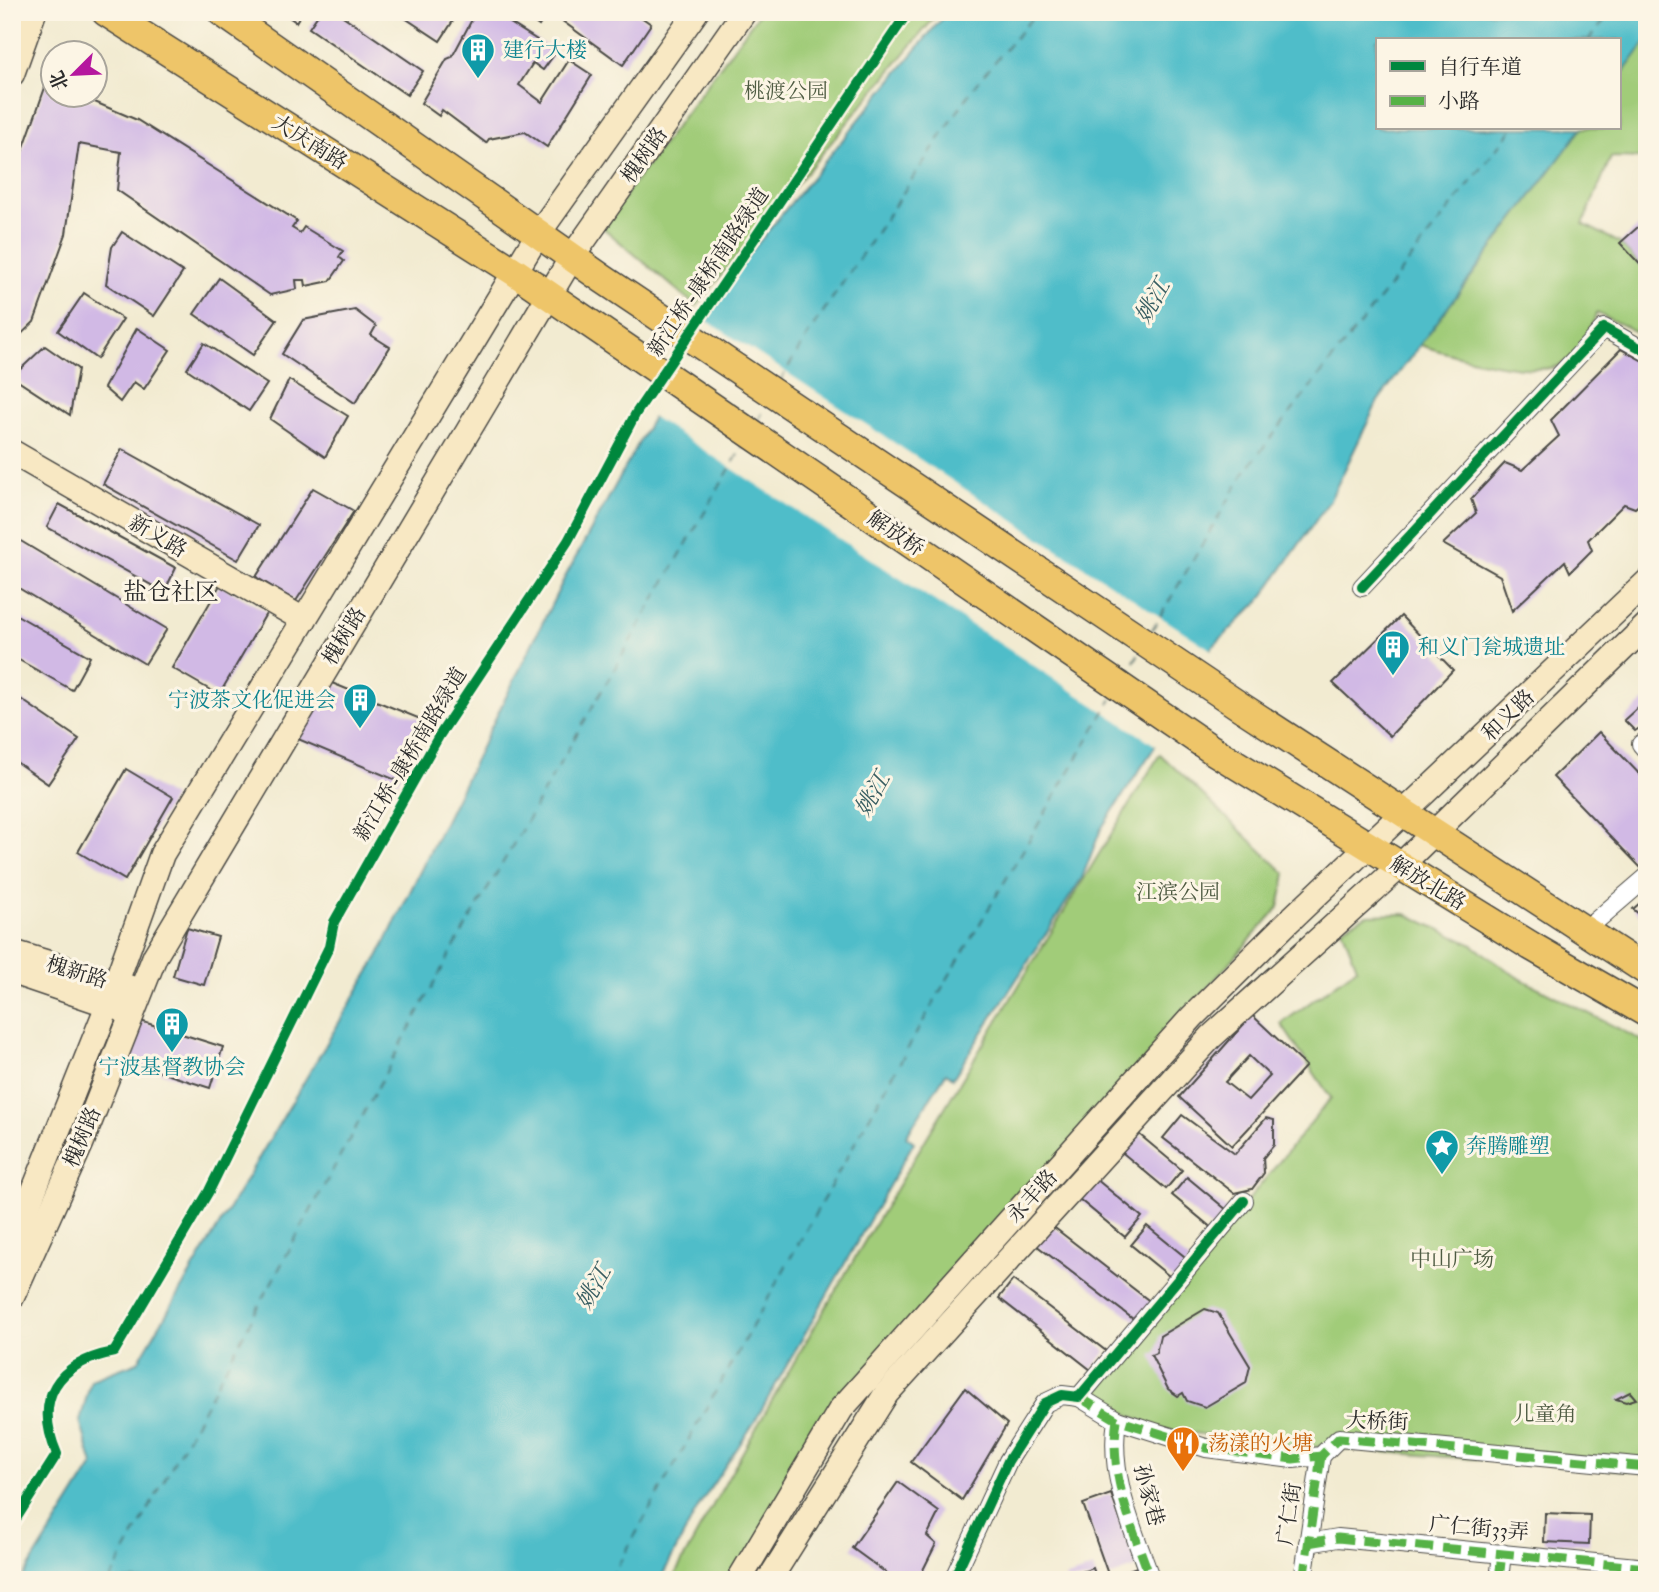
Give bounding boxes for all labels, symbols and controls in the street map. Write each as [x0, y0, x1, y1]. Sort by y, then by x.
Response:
building icon: 建行大楼 [459, 31, 497, 80]
place label: 建行大楼 [503, 37, 587, 64]
north arrow [38, 38, 108, 108]
legend [1376, 38, 1620, 130]
text: 自行车道 [1438, 54, 1522, 81]
text: 北 [45, 67, 74, 94]
park label: 桃渡公园 [744, 78, 828, 105]
text: 小路 [1438, 88, 1480, 115]
street label: 大庆南路 [267, 109, 353, 176]
street label: 槐树路 [615, 122, 674, 189]
street label: 新江桥-康桥南路绿道 [642, 183, 775, 362]
water label: 姚江 [1128, 271, 1178, 328]
street label: 解放桥 [862, 505, 929, 562]
street label: 新义路 [124, 509, 192, 564]
district label: 盐仓社区 [123, 577, 219, 608]
street label: 槐树路 [317, 602, 372, 670]
building icon: 和义门瓮城遗址 [1374, 628, 1412, 677]
place label: 和义门瓮城遗址 [1418, 634, 1565, 661]
street label: 新江桥-康桥南路绿道 [348, 662, 473, 846]
building icon: 宁波茶文化促进会 [341, 681, 379, 730]
street label: 和义路 [1476, 684, 1540, 747]
place label: 宁波茶文化促进会 [168, 687, 336, 714]
water label: 姚江 [848, 764, 898, 821]
street label: 解放北路 [1385, 850, 1471, 917]
park label: 江滨公园 [1136, 879, 1220, 906]
street label: 槐新路 [43, 950, 111, 995]
building icon: 宁波基督教协会 [153, 1005, 191, 1054]
place label: 宁波基督教协会 [99, 1054, 246, 1081]
street label: 槐树路 [58, 1103, 107, 1171]
place icon: 奔腾雕塑 [1423, 1127, 1461, 1176]
place label: 奔腾雕塑 [1466, 1133, 1550, 1160]
street label: 永丰路 [1001, 1164, 1063, 1229]
park label: 中山广场 [1410, 1246, 1494, 1273]
water label: 姚江 [569, 1257, 619, 1314]
park label: 儿童角 [1514, 1401, 1577, 1428]
street label: 大桥街 [1345, 1407, 1409, 1436]
restaurant icon: 荡漾的火塘 [1164, 1424, 1202, 1473]
place label: 荡漾的火塘 [1208, 1430, 1313, 1457]
street label: 孙家巷 [1127, 1461, 1170, 1529]
street label: 广仁街 [1272, 1481, 1307, 1547]
street label: 广仁街33弄 [1428, 1511, 1530, 1546]

